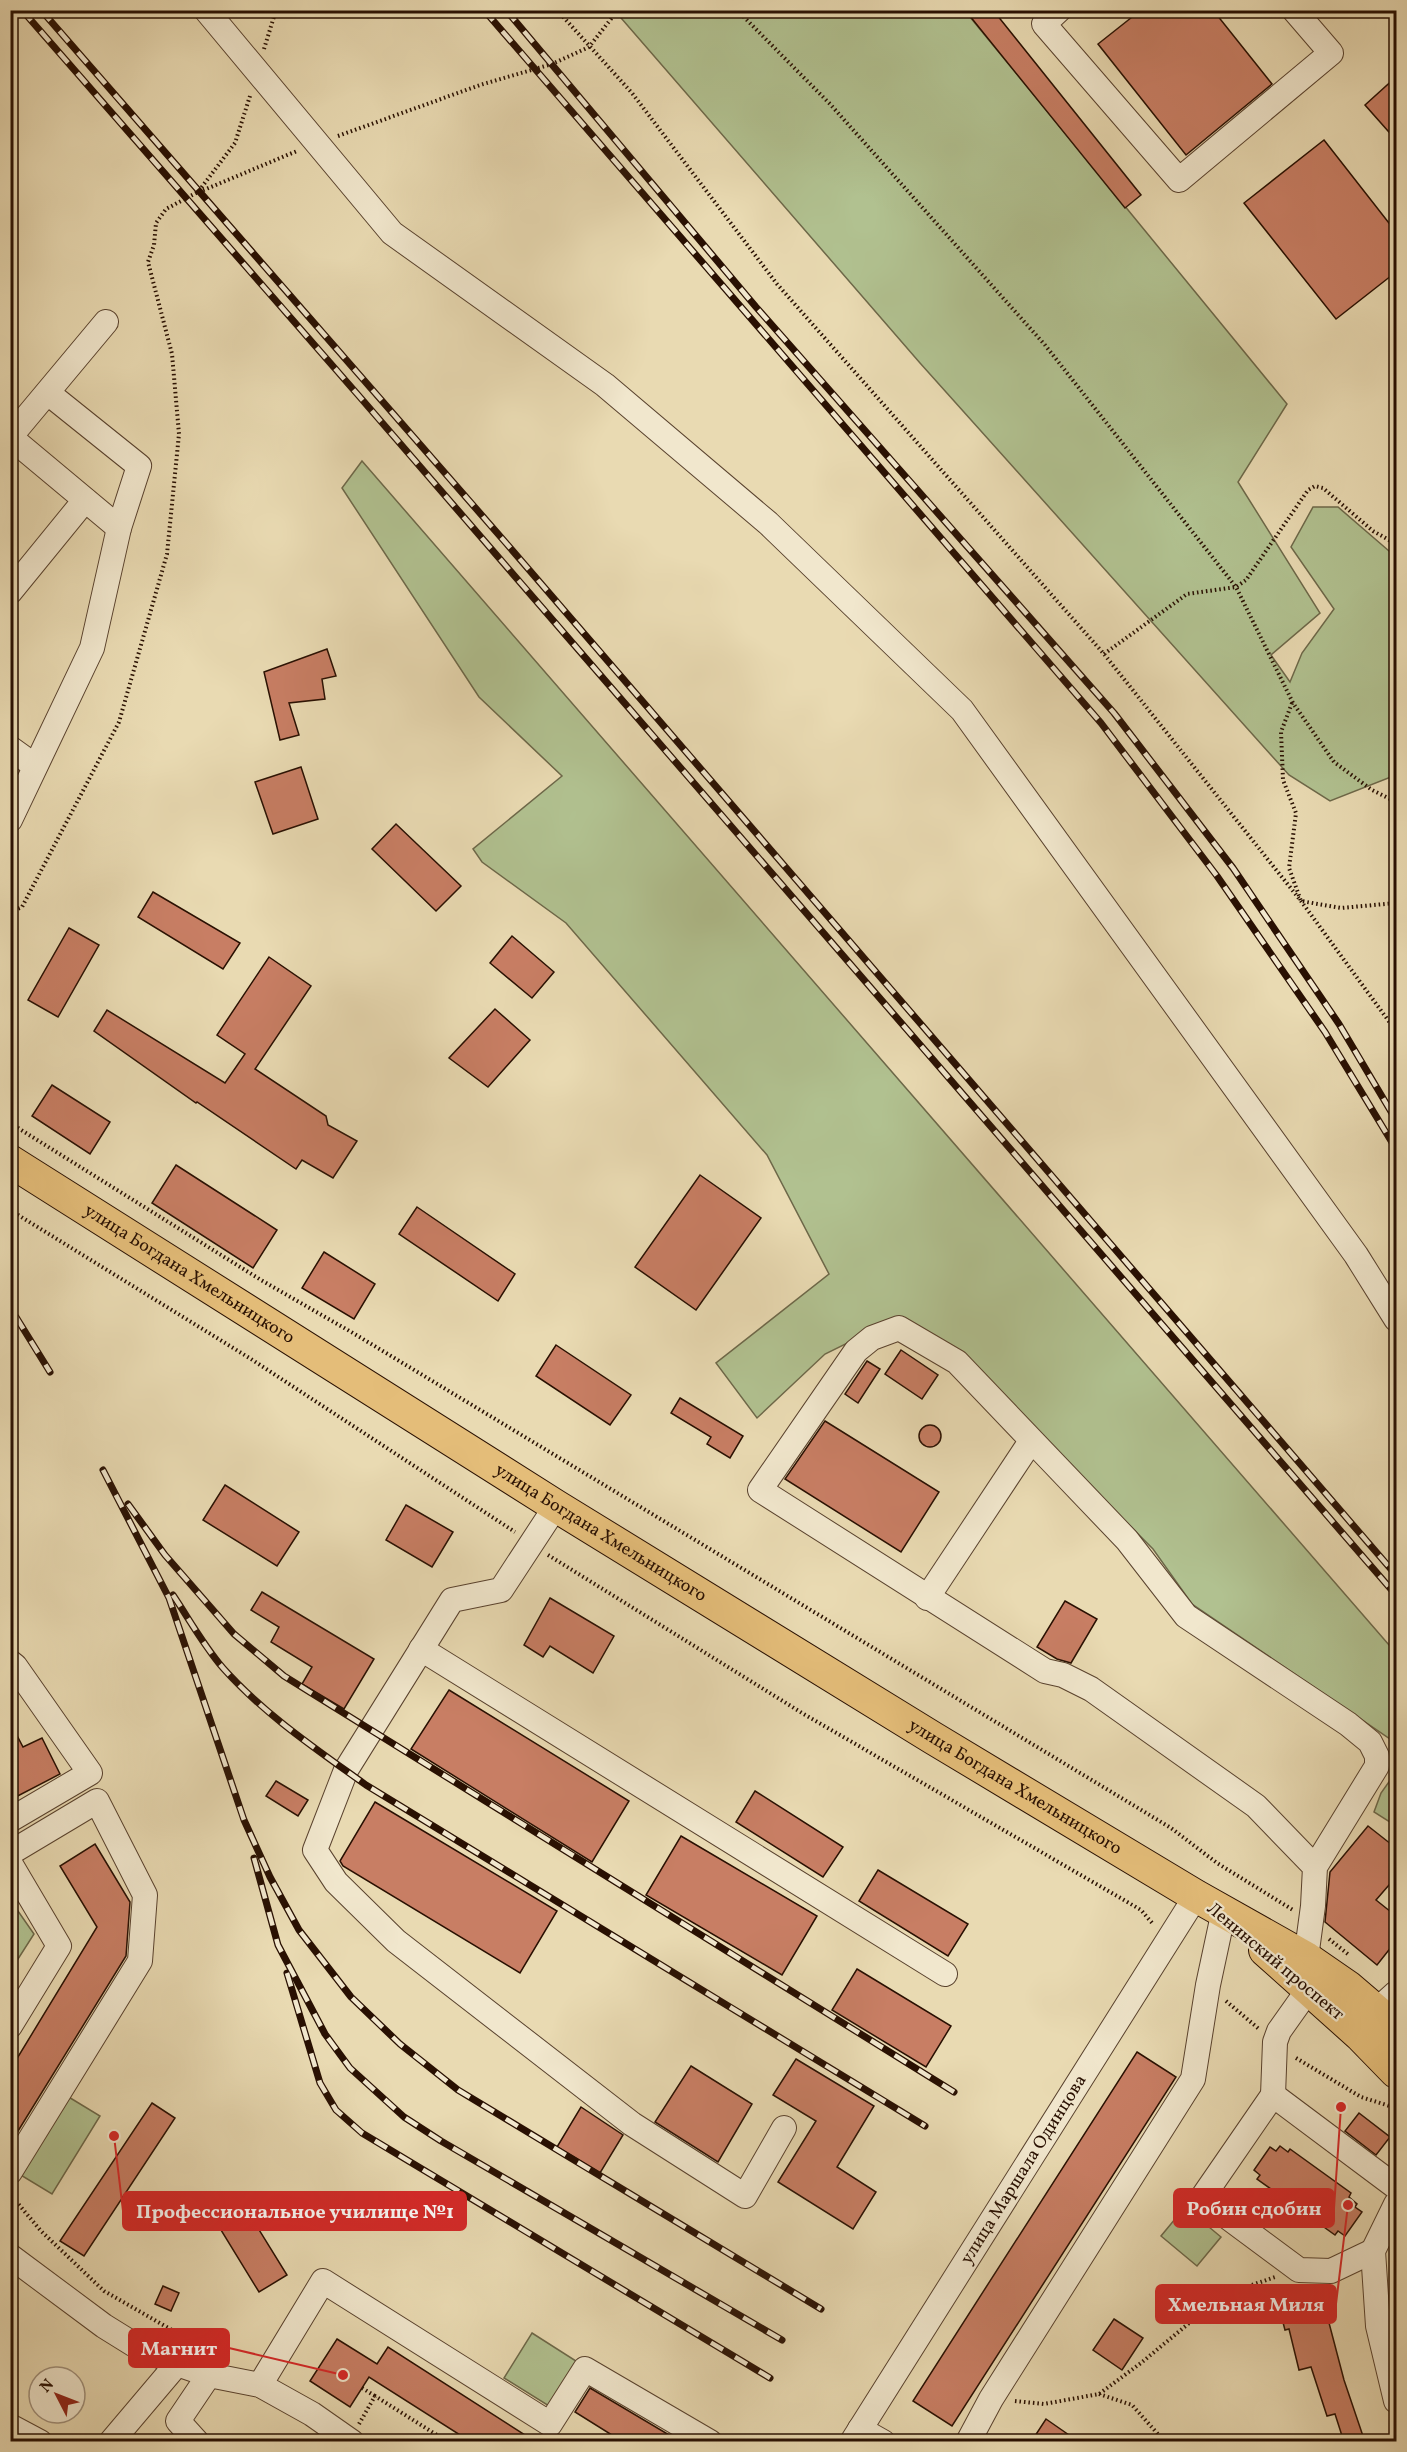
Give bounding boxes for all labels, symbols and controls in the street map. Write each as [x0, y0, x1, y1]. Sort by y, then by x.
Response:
street label: улица Богдана Хмельницкого [79, 1198, 300, 1350]
street label: улица Богдана Хмельницкого [490, 1458, 711, 1608]
street label: улица Богдана Хмельницкого [903, 1713, 1126, 1861]
street label: Ленинский проспект [1201, 1897, 1349, 2027]
street label: улица Маршала Одинцова [954, 2070, 1093, 2269]
callout: Робин сдобин [1174, 2189, 1334, 2227]
callout: Профессиональное училище №1 [123, 2192, 466, 2230]
text: Робин сдобин [1186, 2196, 1322, 2224]
text: Профессиональное училище №1 [136, 2199, 454, 2227]
callout: Хмельная Миля [1156, 2285, 1336, 2323]
text: Хмельная Миля [1168, 2292, 1324, 2320]
callout: Магнит [129, 2329, 229, 2367]
text: Магнит [141, 2336, 217, 2364]
north arrow [27, 2365, 87, 2425]
text: N [35, 2374, 60, 2398]

